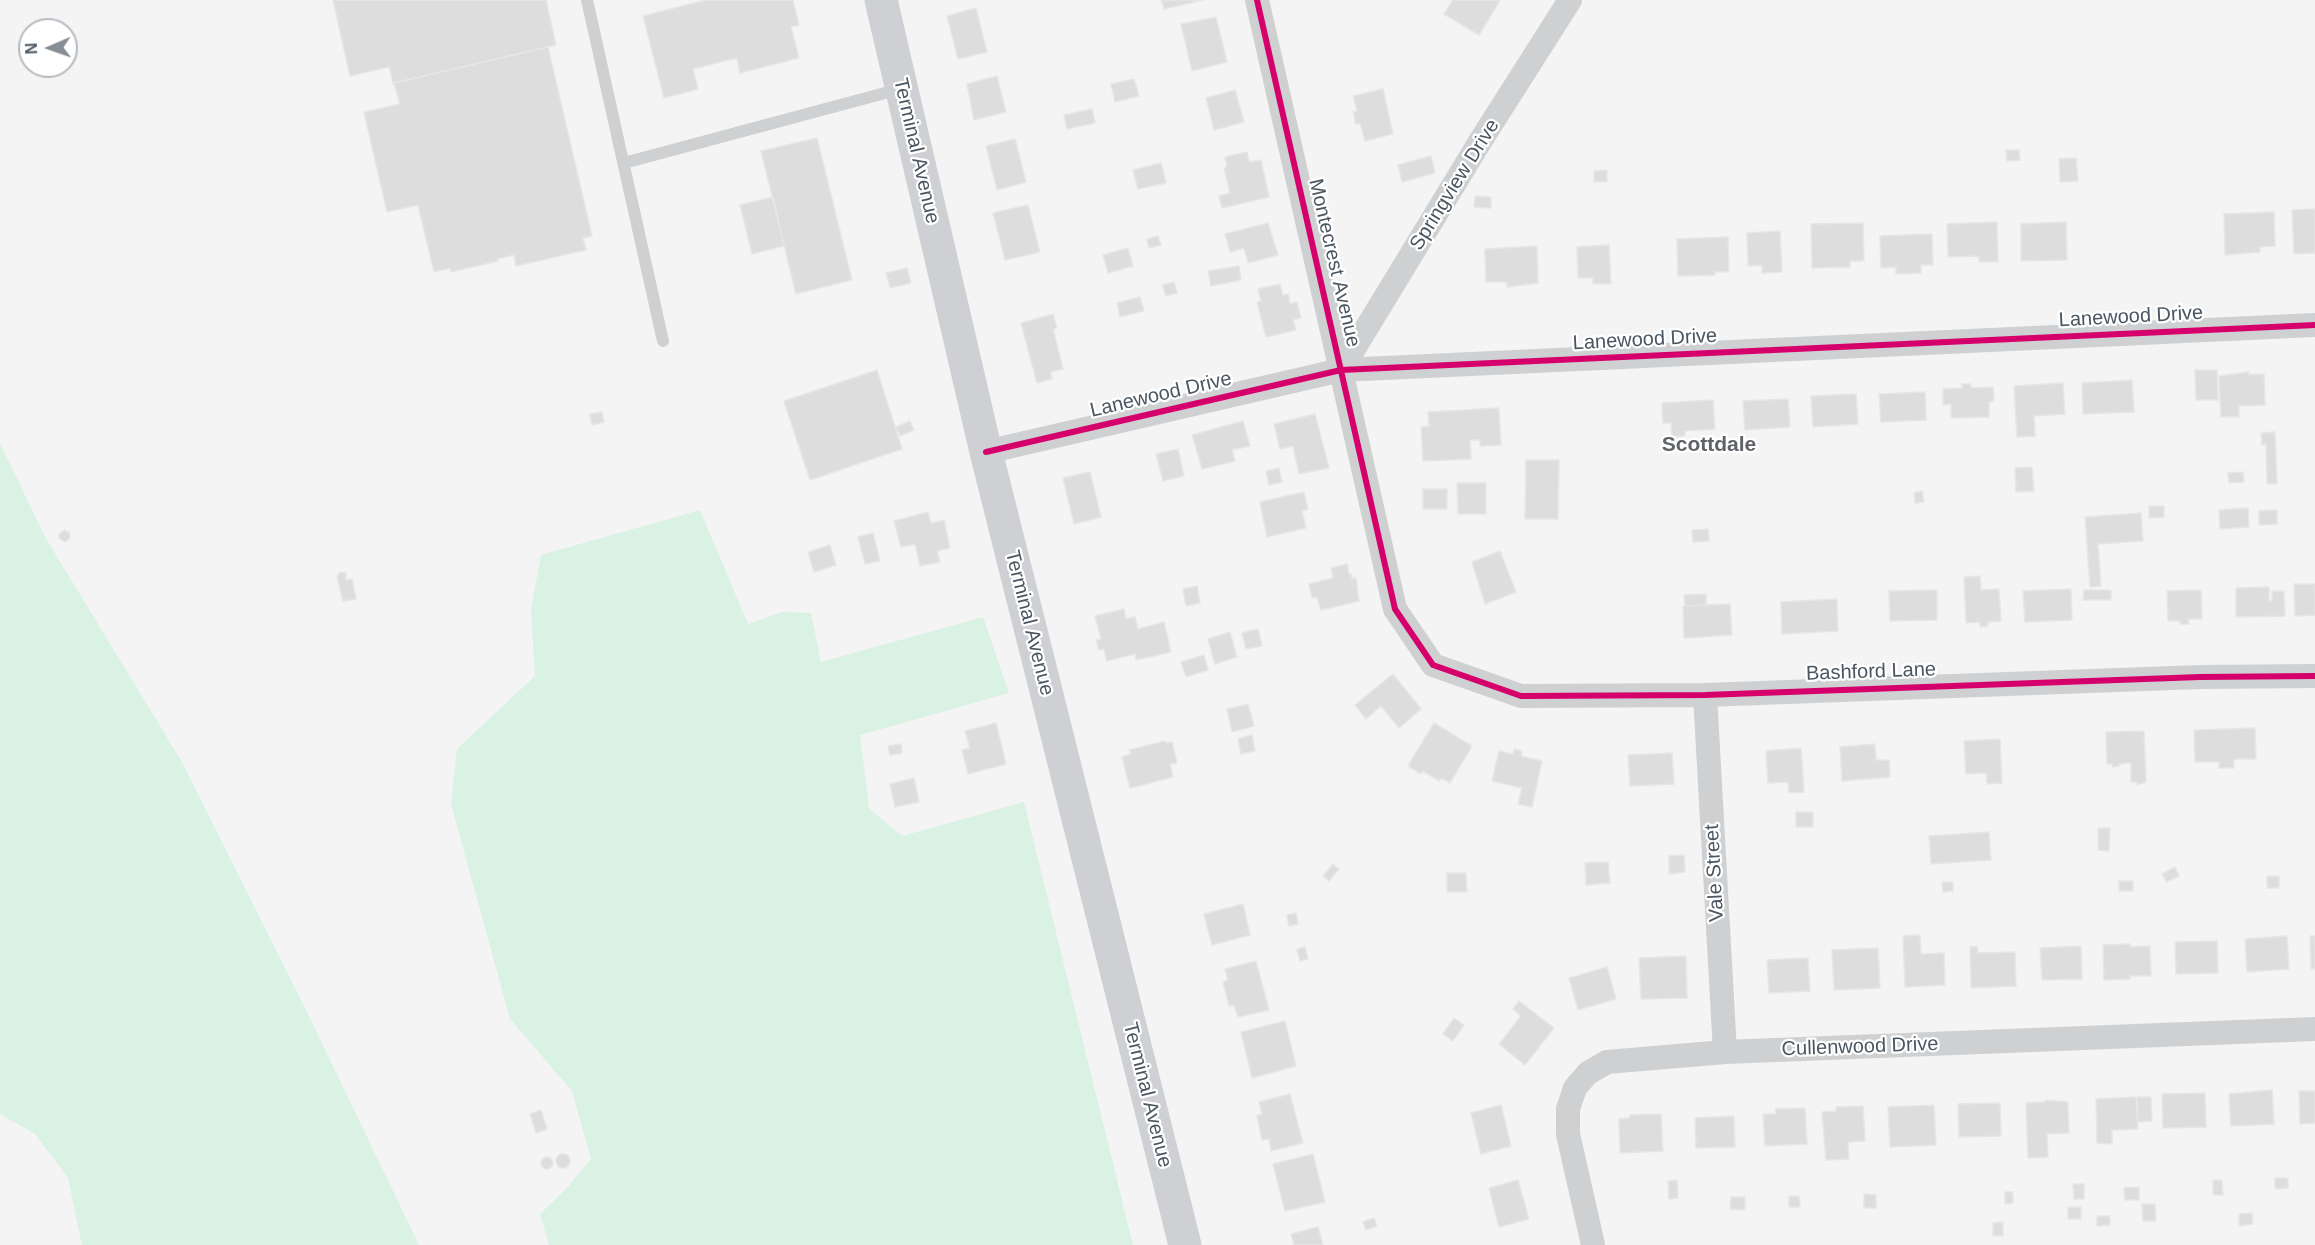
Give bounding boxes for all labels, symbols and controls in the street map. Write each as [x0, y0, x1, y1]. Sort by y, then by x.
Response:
north arrow [18, 18, 78, 78]
text: N [23, 43, 40, 55]
street label: Terminal Avenue [888, 76, 944, 226]
street label: Springview Drive [1405, 115, 1505, 255]
street label: Montecrest Avenue [1303, 177, 1365, 349]
street label: Lanewood Drive [2058, 301, 2204, 333]
street label: Lanewood Drive [1572, 324, 1718, 356]
street label: Lanewood Drive [1088, 367, 1234, 423]
district label: Scottdale [1662, 432, 1756, 458]
street label: Terminal Avenue [999, 548, 1059, 698]
street label: Bashford Lane [1806, 658, 1936, 686]
street label: Vale Street [1700, 824, 1730, 922]
street label: Terminal Avenue [1117, 1020, 1177, 1170]
street label: Cullenwood Drive [1781, 1032, 1939, 1062]

